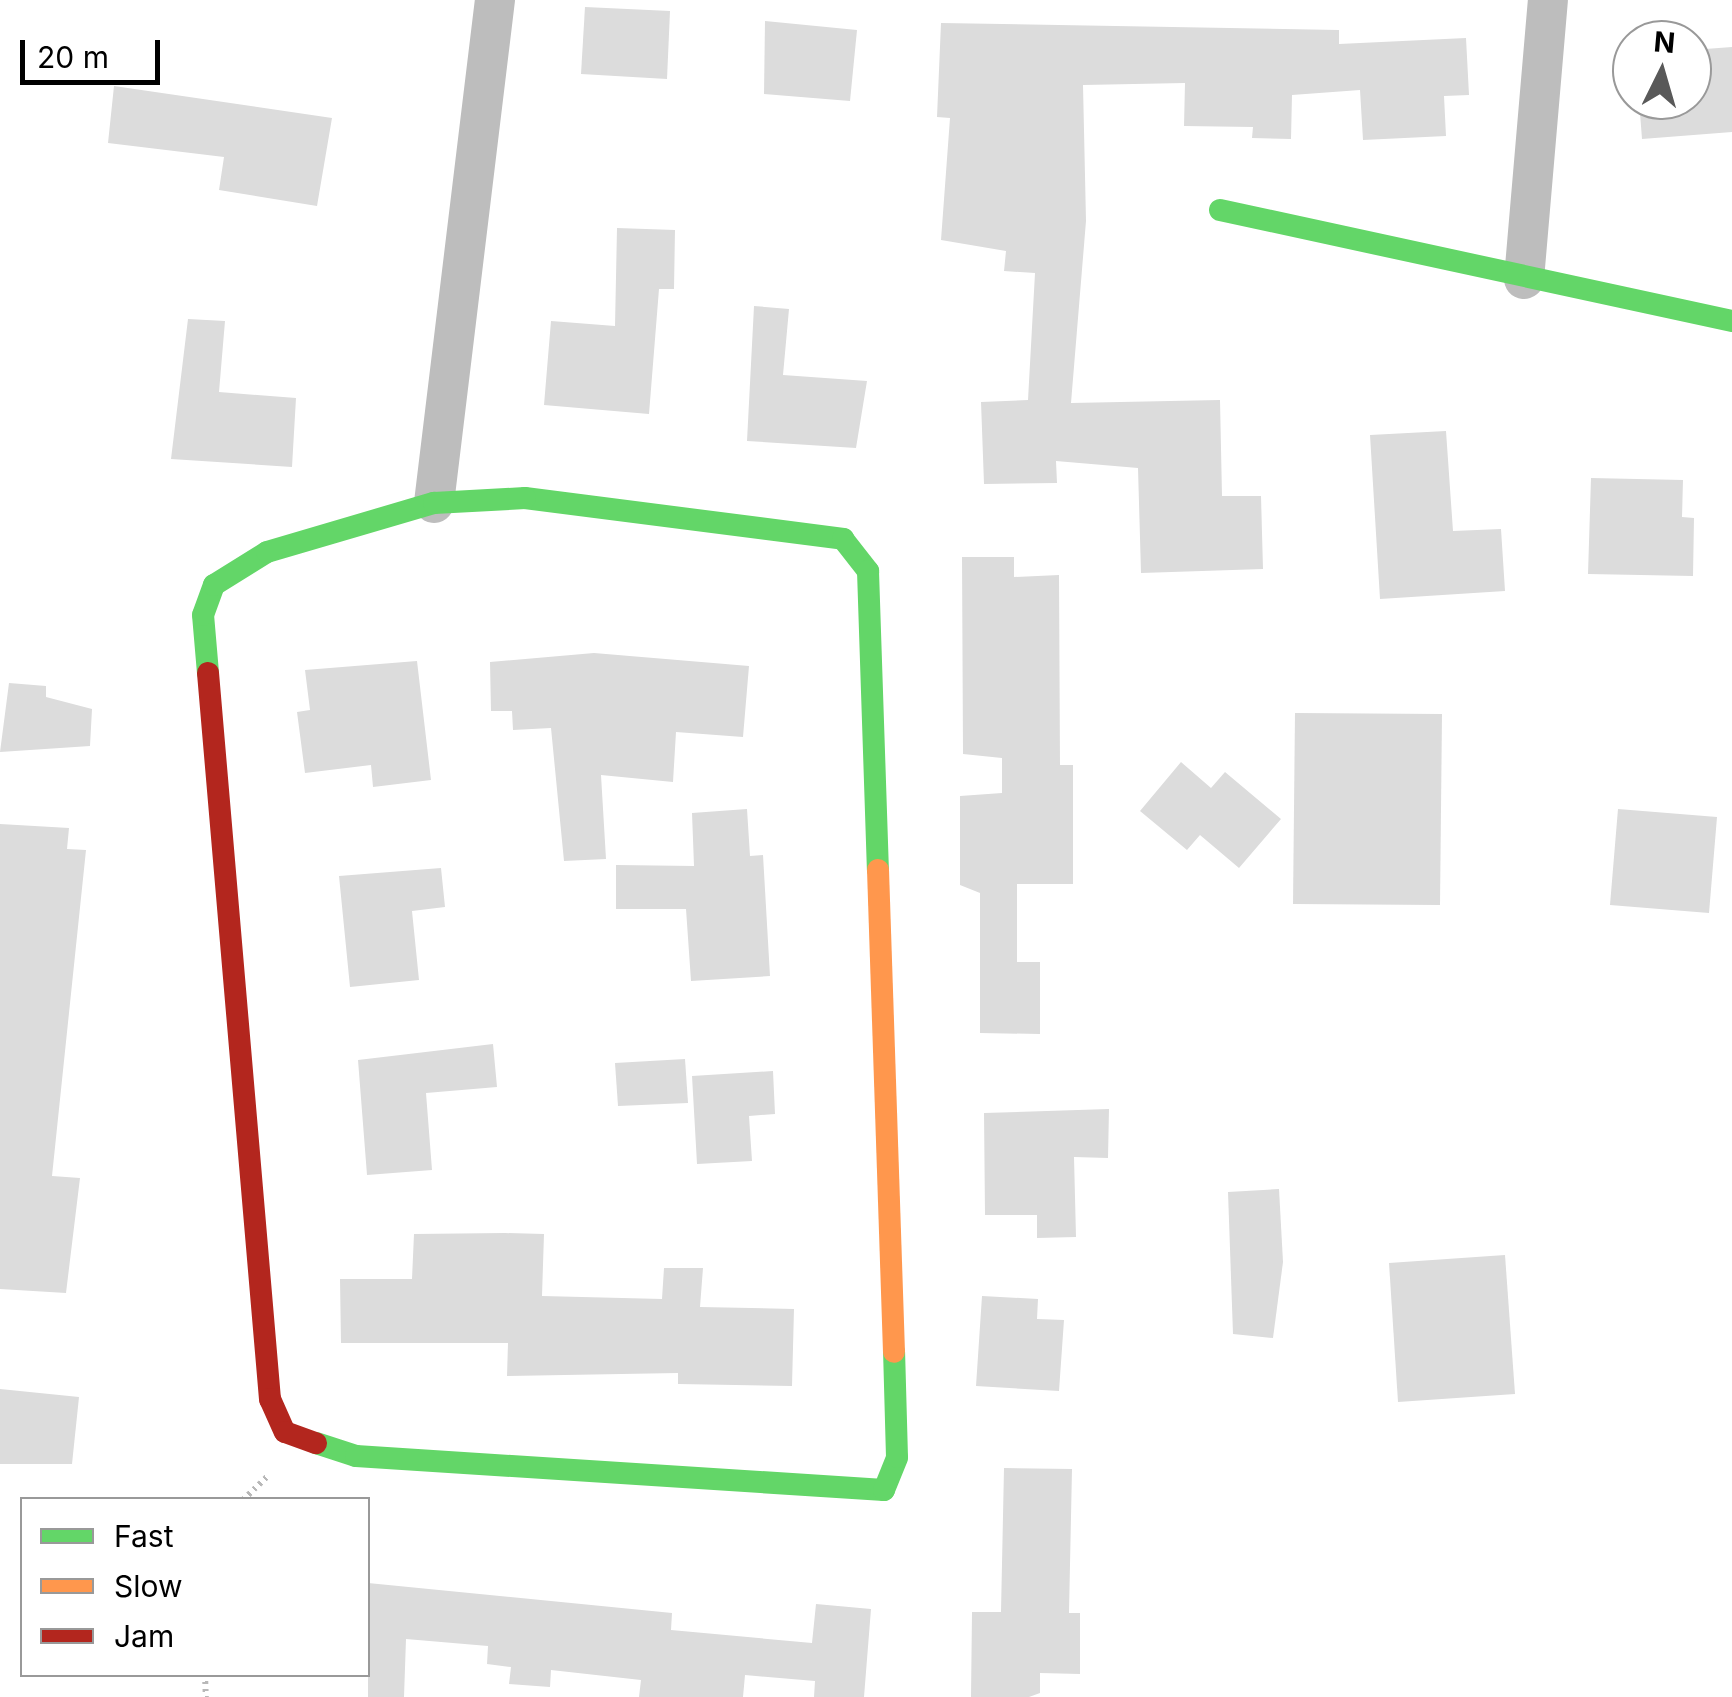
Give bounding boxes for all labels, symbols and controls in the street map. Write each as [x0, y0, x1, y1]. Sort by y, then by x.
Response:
scale bar [25, 20, 165, 82]
north arrow [1612, 20, 1712, 120]
text: N [1652, 24, 1677, 60]
text: 20 m [37, 39, 109, 75]
legend [20, 1497, 370, 1677]
text: Fast [114, 1518, 173, 1554]
text: Slow [114, 1568, 183, 1604]
text: Jam [114, 1618, 174, 1654]

